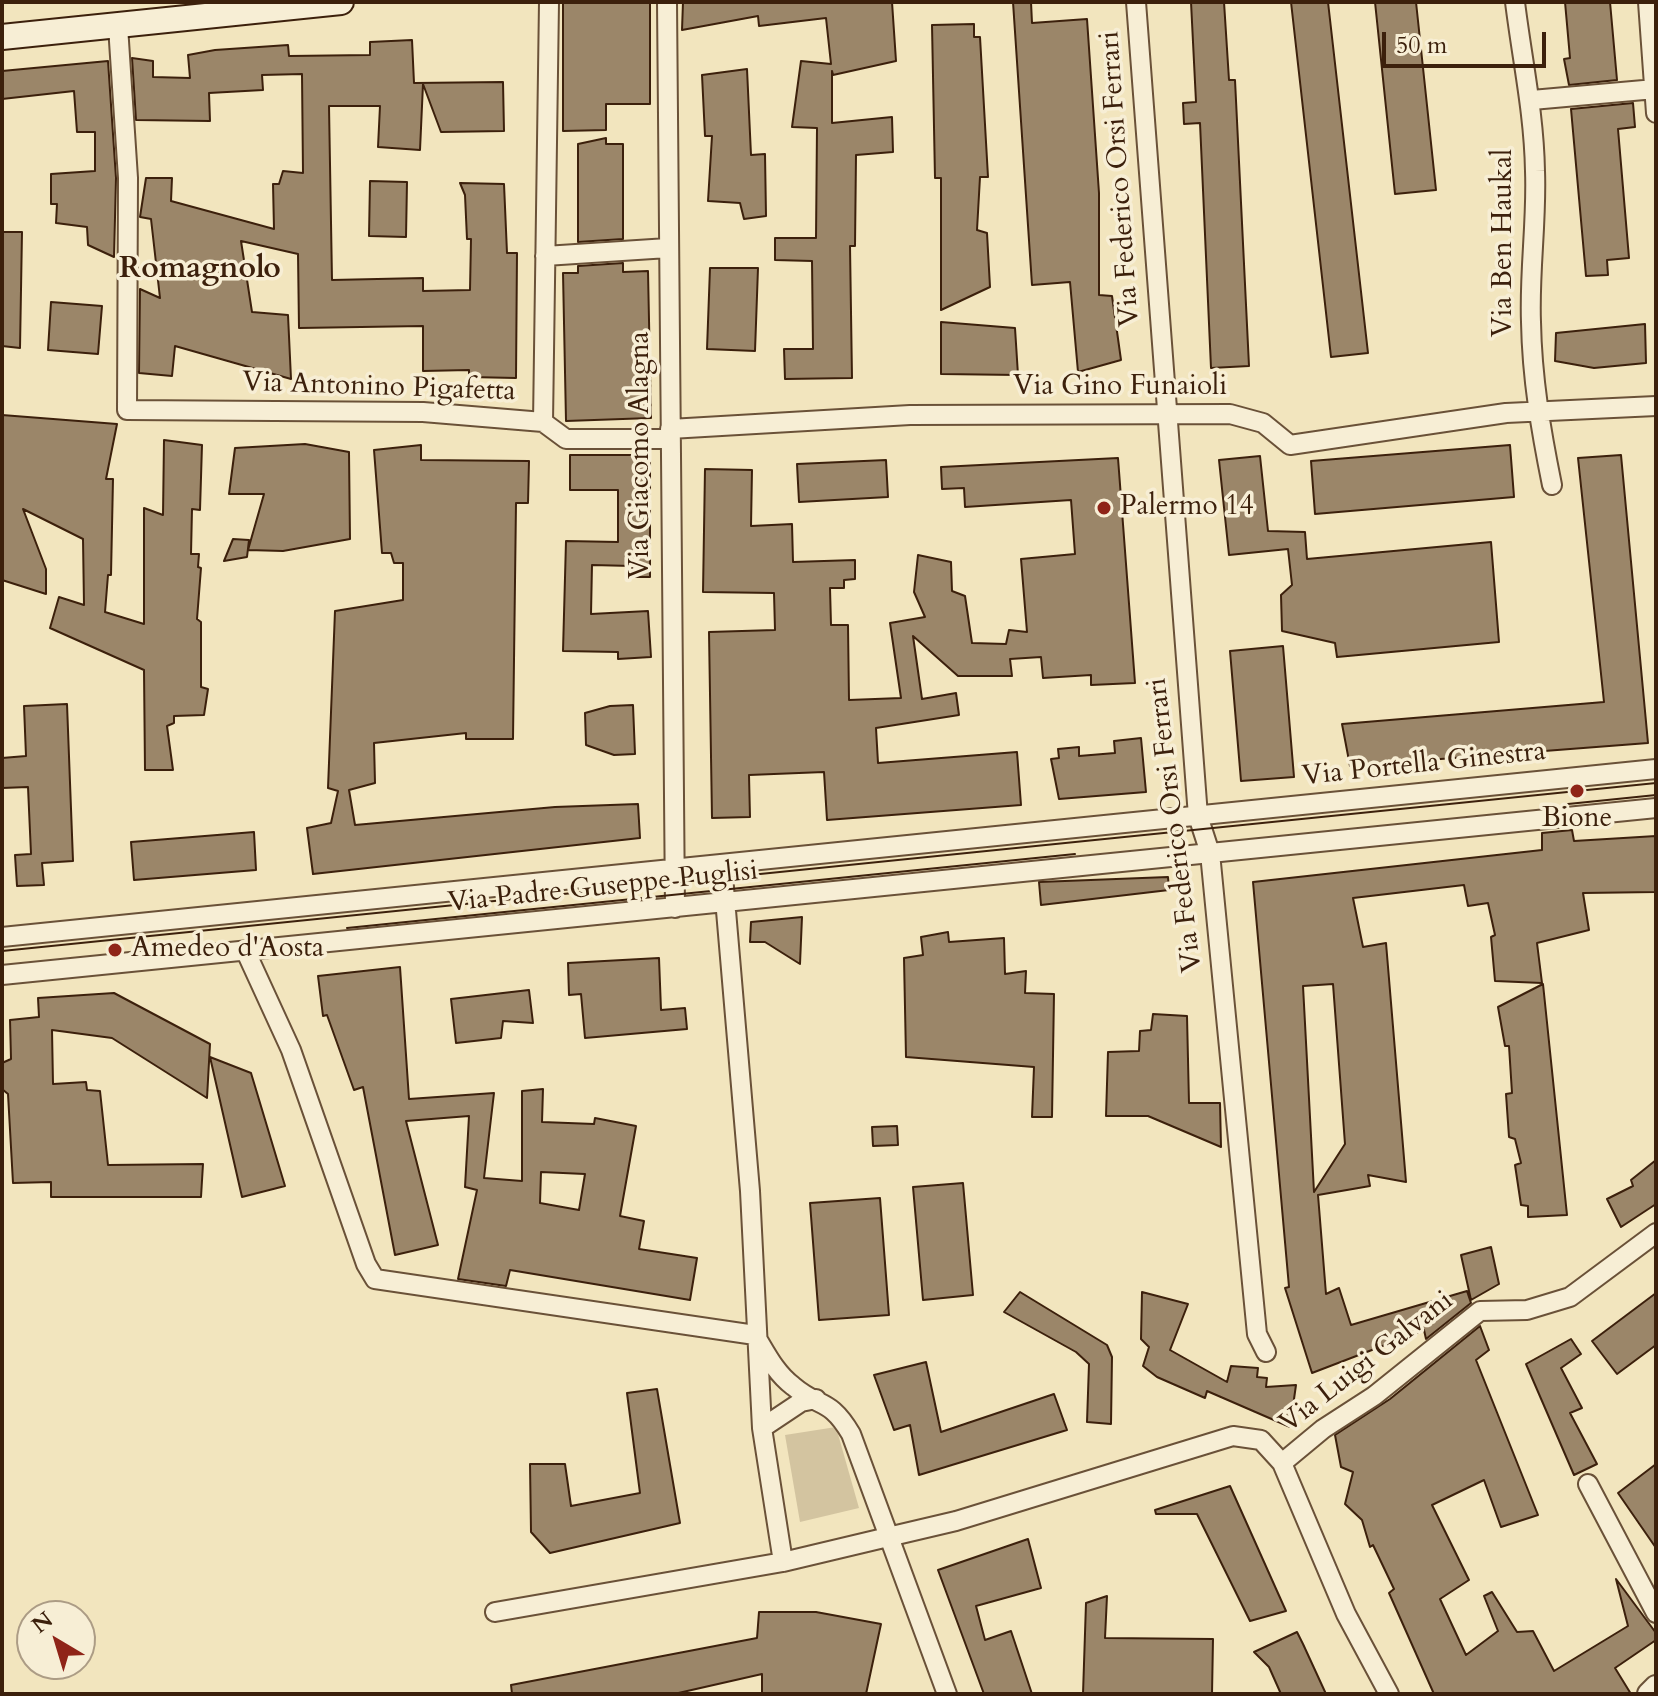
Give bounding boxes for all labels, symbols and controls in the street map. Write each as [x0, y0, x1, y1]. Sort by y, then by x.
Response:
scale bar [1386, 16, 1550, 66]
text: 50 m [1396, 29, 1447, 62]
street label: Via Federico Orsi Ferrari [1094, 30, 1148, 328]
street label: Via Ben Haukal [1488, 149, 1522, 337]
district label: Romagnolo [119, 252, 281, 288]
street label: Via Giacomo Alagna [625, 331, 659, 579]
street label: Via Antonino Pigafetta [242, 366, 516, 410]
street label: Via Gino Funaioli [1013, 371, 1227, 405]
place label: Palermo 14 [1120, 491, 1254, 525]
marker: Palermo 14 [1095, 499, 1113, 517]
street label: Via Federico Orsi Ferrari [1141, 676, 1211, 974]
street label: Via Portella Ginestra [1301, 736, 1547, 794]
marker: Bione [1568, 782, 1586, 800]
place label: Bione [1542, 803, 1612, 837]
street label: Via Padre Guseppe Puglisi [446, 855, 760, 921]
place label: Amedeo d'Aosta [131, 933, 324, 967]
marker: Amedeo d'Aosta [106, 941, 124, 959]
street label: Via Luigi Galvani [1274, 1285, 1460, 1441]
north arrow [16, 1600, 96, 1680]
text: N [26, 1605, 59, 1640]

